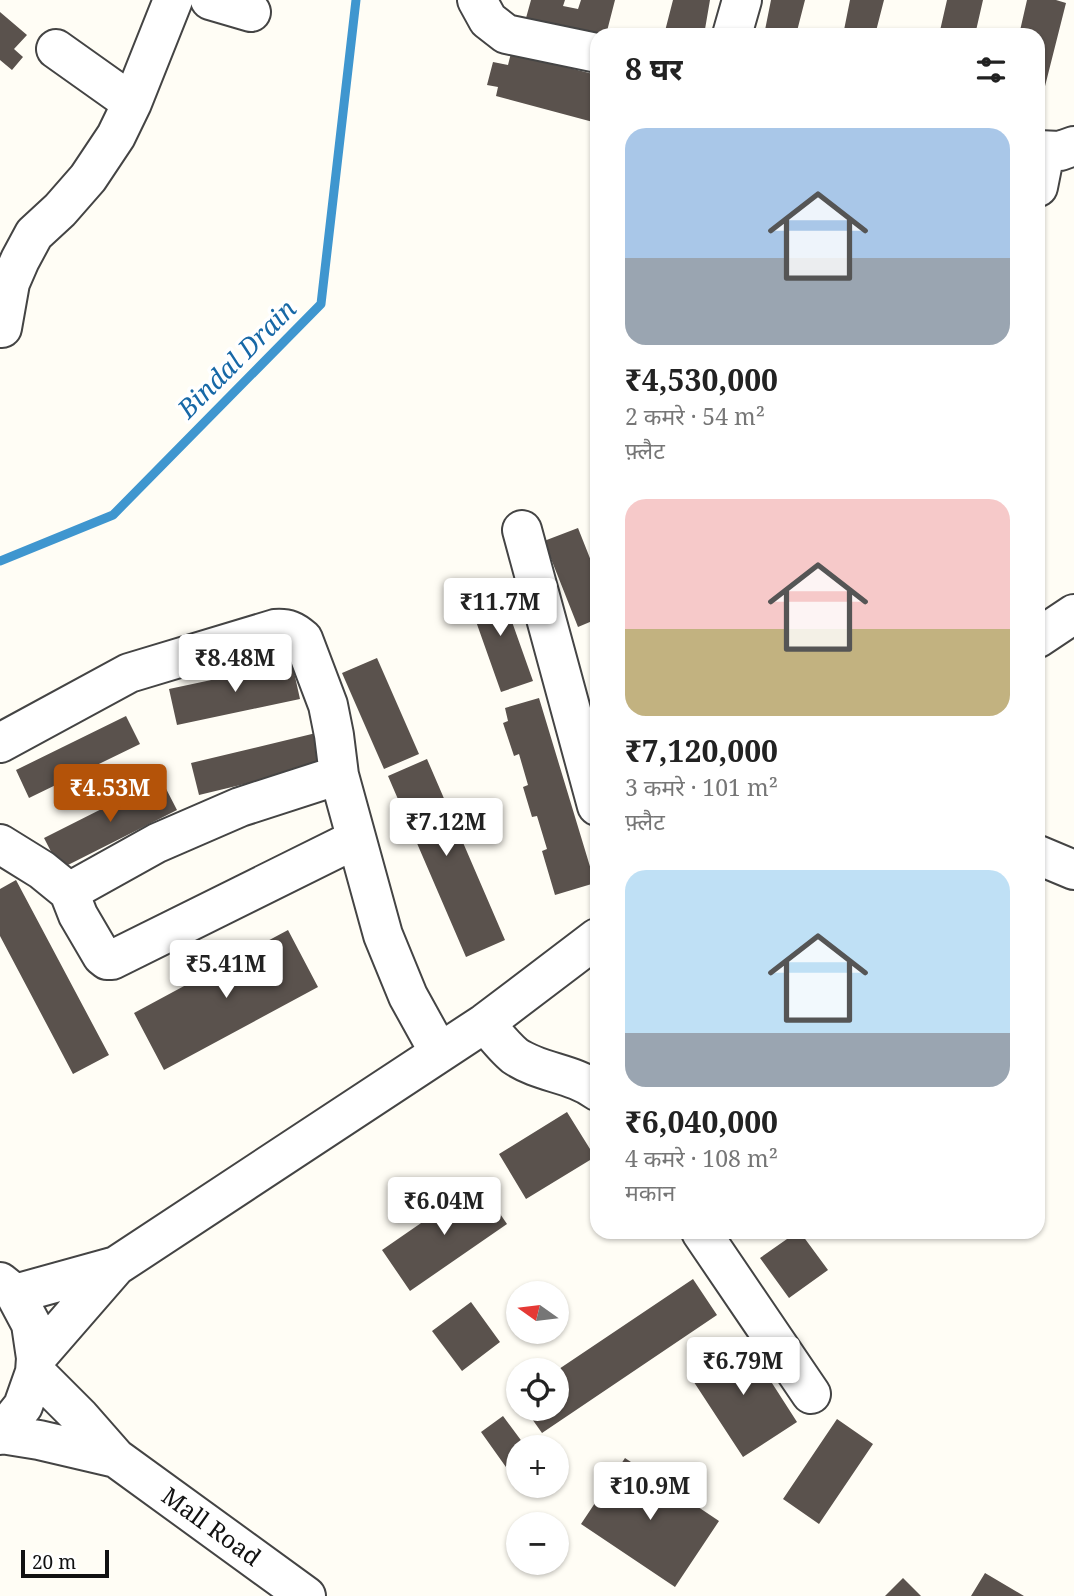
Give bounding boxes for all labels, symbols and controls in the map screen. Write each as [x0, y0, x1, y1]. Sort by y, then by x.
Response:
text: 8 घर [625, 48, 682, 89]
icon: filters [972, 51, 1010, 89]
icon: home [755, 173, 881, 299]
water label: Bindal Drain [168, 291, 304, 426]
text: ₹4,530,000 [625, 359, 778, 400]
text: 2 कमरे · 54 m² [625, 400, 765, 432]
text: फ़्लैट [625, 434, 665, 466]
icon: home [755, 544, 881, 670]
pin: ₹11.7M [443, 578, 557, 638]
text: ₹11.7M [460, 585, 540, 617]
pin: ₹8.48M [178, 634, 292, 694]
text: ₹8.48M [195, 641, 275, 673]
text: ₹7,120,000 [625, 730, 778, 771]
pin: ₹4.53M [53, 764, 167, 824]
text: ₹4.53M [70, 771, 150, 803]
text: 3 कमरे · 101 m² [625, 771, 778, 803]
pin: ₹7.12M [389, 798, 503, 858]
text: ₹7.12M [406, 805, 486, 837]
text: फ़्लैट [625, 805, 665, 837]
icon: home [755, 915, 881, 1041]
pin: ₹5.41M [169, 940, 283, 1000]
text: ₹5.41M [186, 947, 266, 979]
text: ₹6,040,000 [625, 1101, 778, 1142]
text: 4 कमरे · 108 m² [625, 1142, 778, 1174]
text: मकान [625, 1176, 675, 1208]
pin: ₹6.04M [387, 1178, 501, 1237]
text: ₹6.04M [404, 1184, 484, 1216]
north arrow [506, 1281, 569, 1344]
map controls [506, 1281, 569, 1575]
pin: ₹6.79M [686, 1338, 800, 1397]
text: ₹6.79M [703, 1344, 783, 1376]
button: locate [506, 1358, 569, 1421]
button: + [506, 1435, 569, 1498]
pin: ₹10.9M [593, 1462, 707, 1522]
text: ₹10.9M [610, 1469, 690, 1501]
street label: Mall Road [156, 1479, 268, 1573]
button: − [506, 1512, 569, 1575]
scale bar [21, 1547, 108, 1579]
text: 20 m [32, 1549, 76, 1575]

